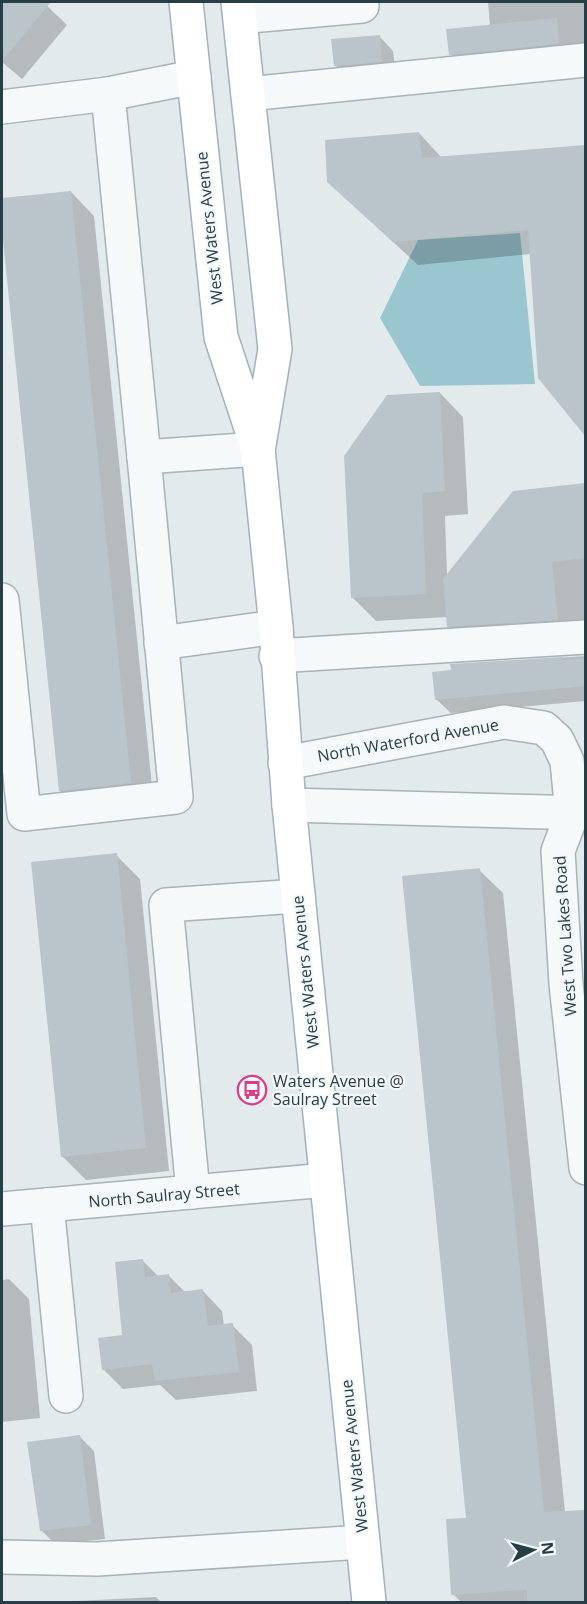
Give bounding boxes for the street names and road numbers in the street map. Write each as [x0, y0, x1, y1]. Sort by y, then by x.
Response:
street label: West Waters Avenue [190, 150, 228, 306]
street label: North Waterford Avenue [316, 713, 501, 767]
street label: West Two Lakes Road [548, 855, 582, 1017]
street label: West Waters Avenue [286, 894, 324, 1050]
street label: North Saulray Street [87, 1177, 241, 1213]
street label: West Waters Avenue [335, 1378, 373, 1534]

